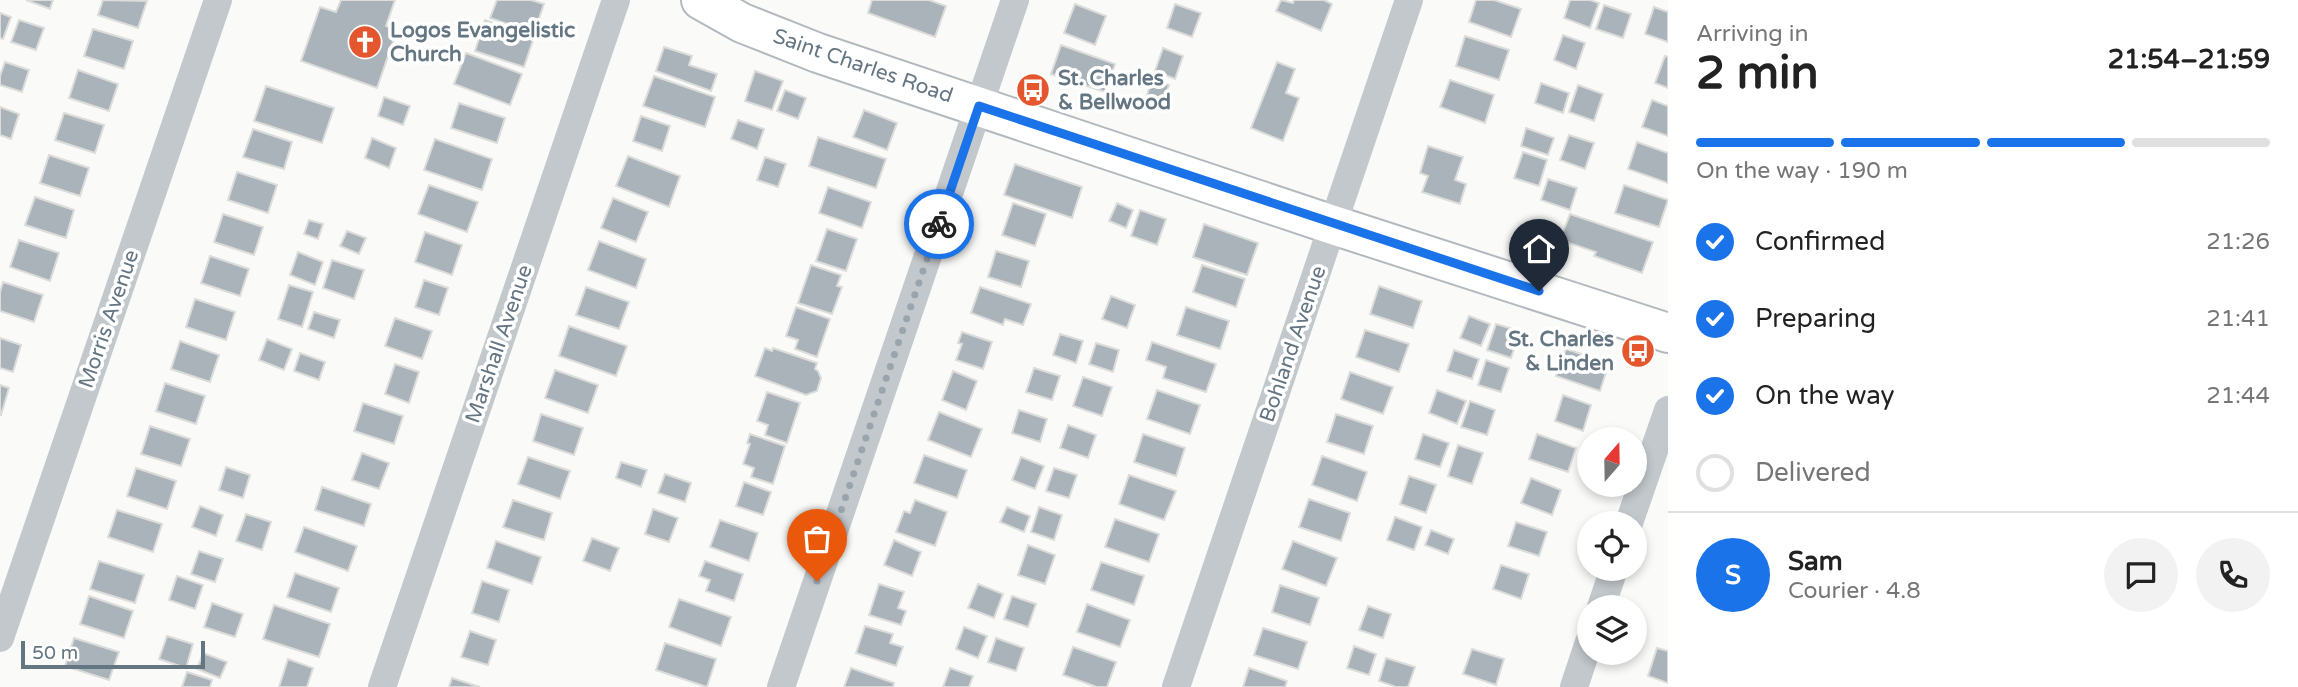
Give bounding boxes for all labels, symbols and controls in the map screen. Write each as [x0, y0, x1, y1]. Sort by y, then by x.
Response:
place label: Logos Evangelistic Church [390, 18, 575, 67]
text: Arriving in [1696, 20, 1809, 48]
church icon: Logos Evangelistic Church [346, 23, 384, 61]
street label: Saint Charles Road [770, 23, 956, 109]
text: 21:54–21:59 [2108, 44, 2270, 75]
text: 2 min [1696, 46, 1819, 101]
place label: St. Charles & Bellwood [1058, 66, 1171, 115]
bus stop icon: St. Charles & Bellwood [1014, 71, 1052, 109]
text: On the way · 190 m [1696, 157, 1908, 185]
courier [904, 189, 974, 259]
icon: bike [920, 205, 958, 243]
pin [1509, 219, 1569, 291]
icon: check [1696, 223, 1734, 261]
text: Confirmed [1755, 226, 1885, 257]
text: 21:26 [2206, 228, 2270, 256]
icon: home [1520, 230, 1558, 268]
street label: Morris Avenue [74, 246, 144, 392]
street label: Marshall Avenue [460, 261, 538, 426]
street label: Bohland Avenue [1255, 262, 1332, 425]
icon: check [1696, 300, 1734, 338]
text: Preparing [1755, 303, 1876, 334]
text: 21:41 [2206, 305, 2270, 333]
place label: St. Charles & Linden [1508, 327, 1614, 376]
bus stop icon: St. Charles & Linden [1619, 332, 1657, 370]
icon: check [1696, 377, 1734, 415]
text: On the way [1755, 380, 1895, 411]
text: 21:44 [2206, 382, 2270, 410]
north arrow [1577, 427, 1647, 497]
map controls [1577, 427, 1647, 665]
text: Delivered [1755, 457, 1871, 488]
pin [787, 509, 847, 581]
button: locate [1577, 511, 1647, 581]
icon: bag [798, 520, 836, 558]
button: chat [2104, 538, 2178, 612]
button: phone [2196, 538, 2270, 612]
text: Sam [1788, 546, 1843, 577]
text: S [1725, 560, 1741, 591]
text: Courier · 4.8 [1788, 577, 1921, 605]
button: layers [1577, 595, 1647, 665]
scale bar [21, 638, 205, 670]
text: 50 m [32, 642, 78, 664]

